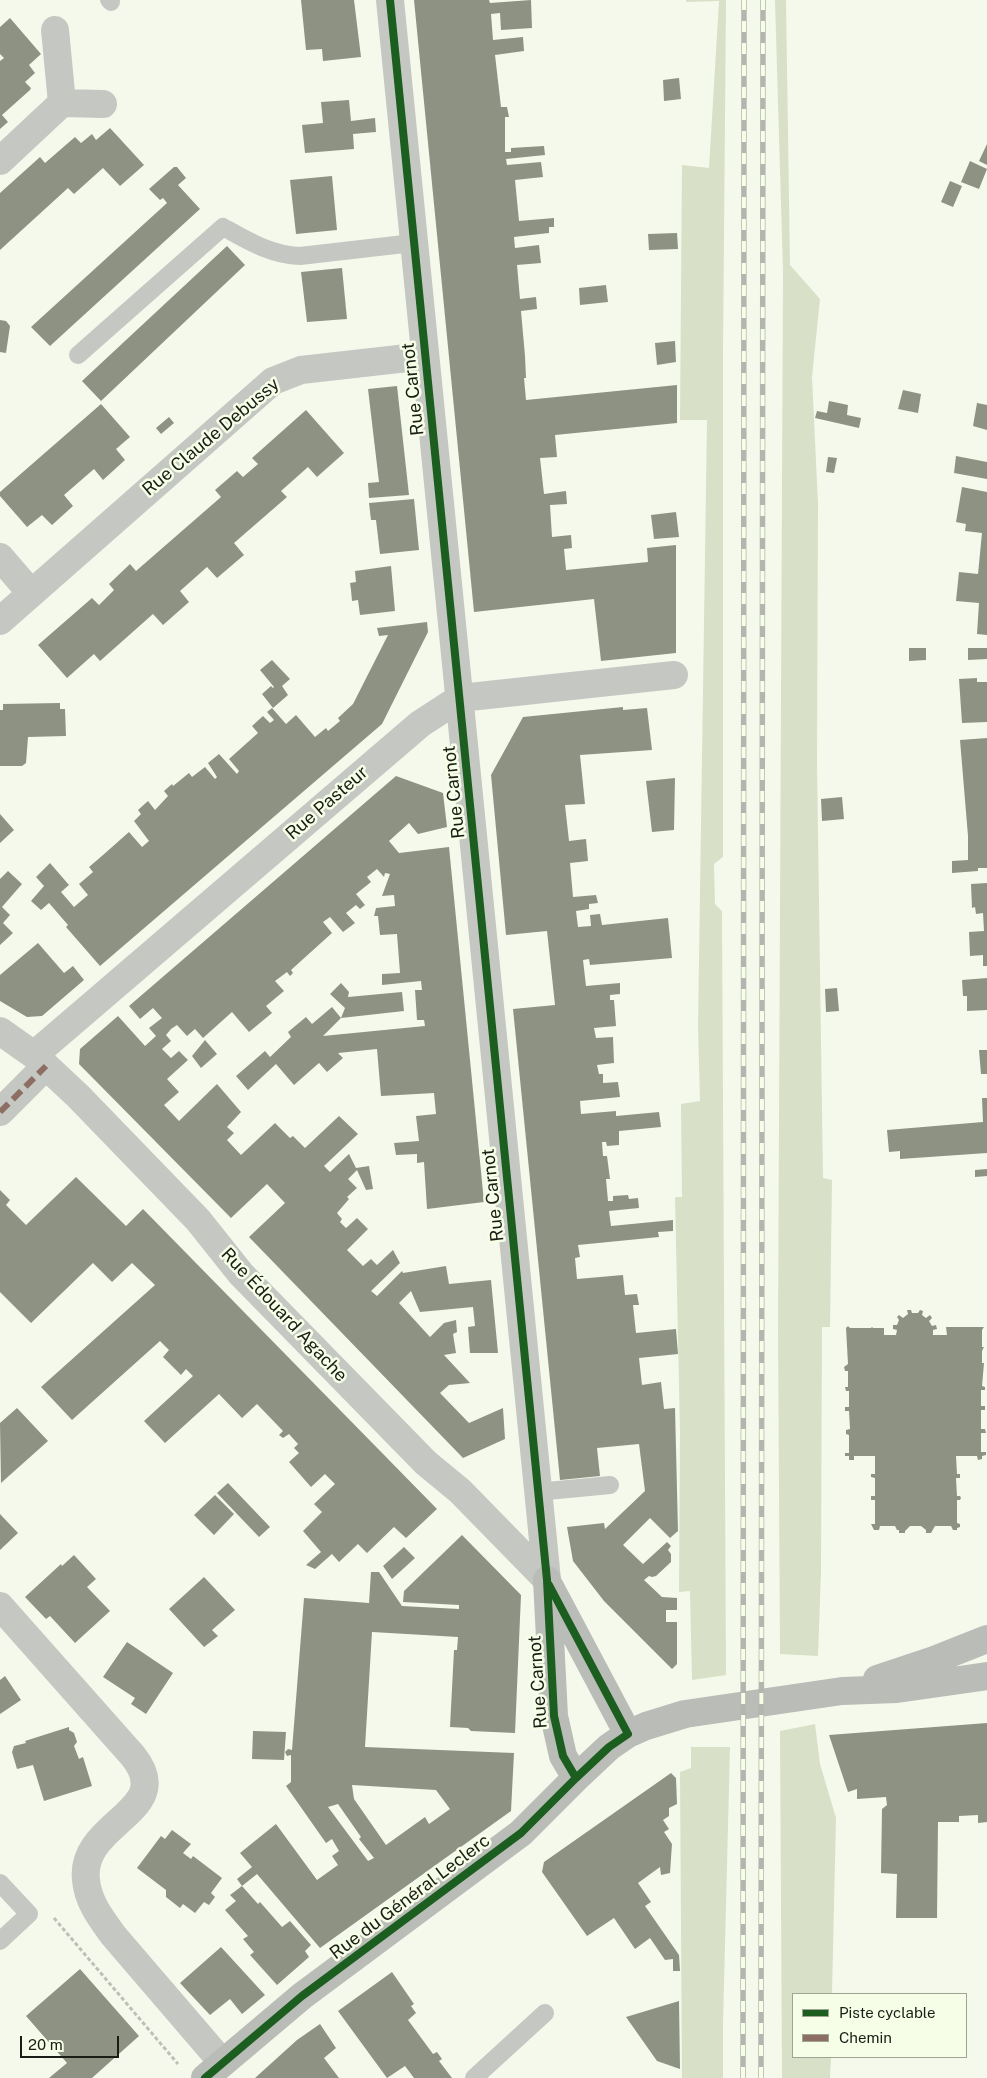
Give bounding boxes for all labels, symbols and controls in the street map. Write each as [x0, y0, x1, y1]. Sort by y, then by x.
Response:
street label: Rue Carnot [397, 341, 429, 437]
street label: Rue Claude Debussy [138, 373, 284, 501]
street label: Rue Carnot [438, 744, 470, 840]
street label: Rue Pasteur [282, 762, 372, 844]
street label: Rue Carnot [477, 1147, 509, 1243]
street label: Rue Édouard Agache [216, 1244, 352, 1386]
street label: Rue Carnot [524, 1635, 552, 1729]
street label: Rue du Général Leclerc [326, 1830, 494, 1964]
legend [792, 1993, 967, 2058]
text: Piste cyclable [839, 2004, 936, 2021]
scale bar [22, 2026, 121, 2058]
text: Chemin [839, 2029, 892, 2046]
text: 20 m [28, 2036, 63, 2053]

